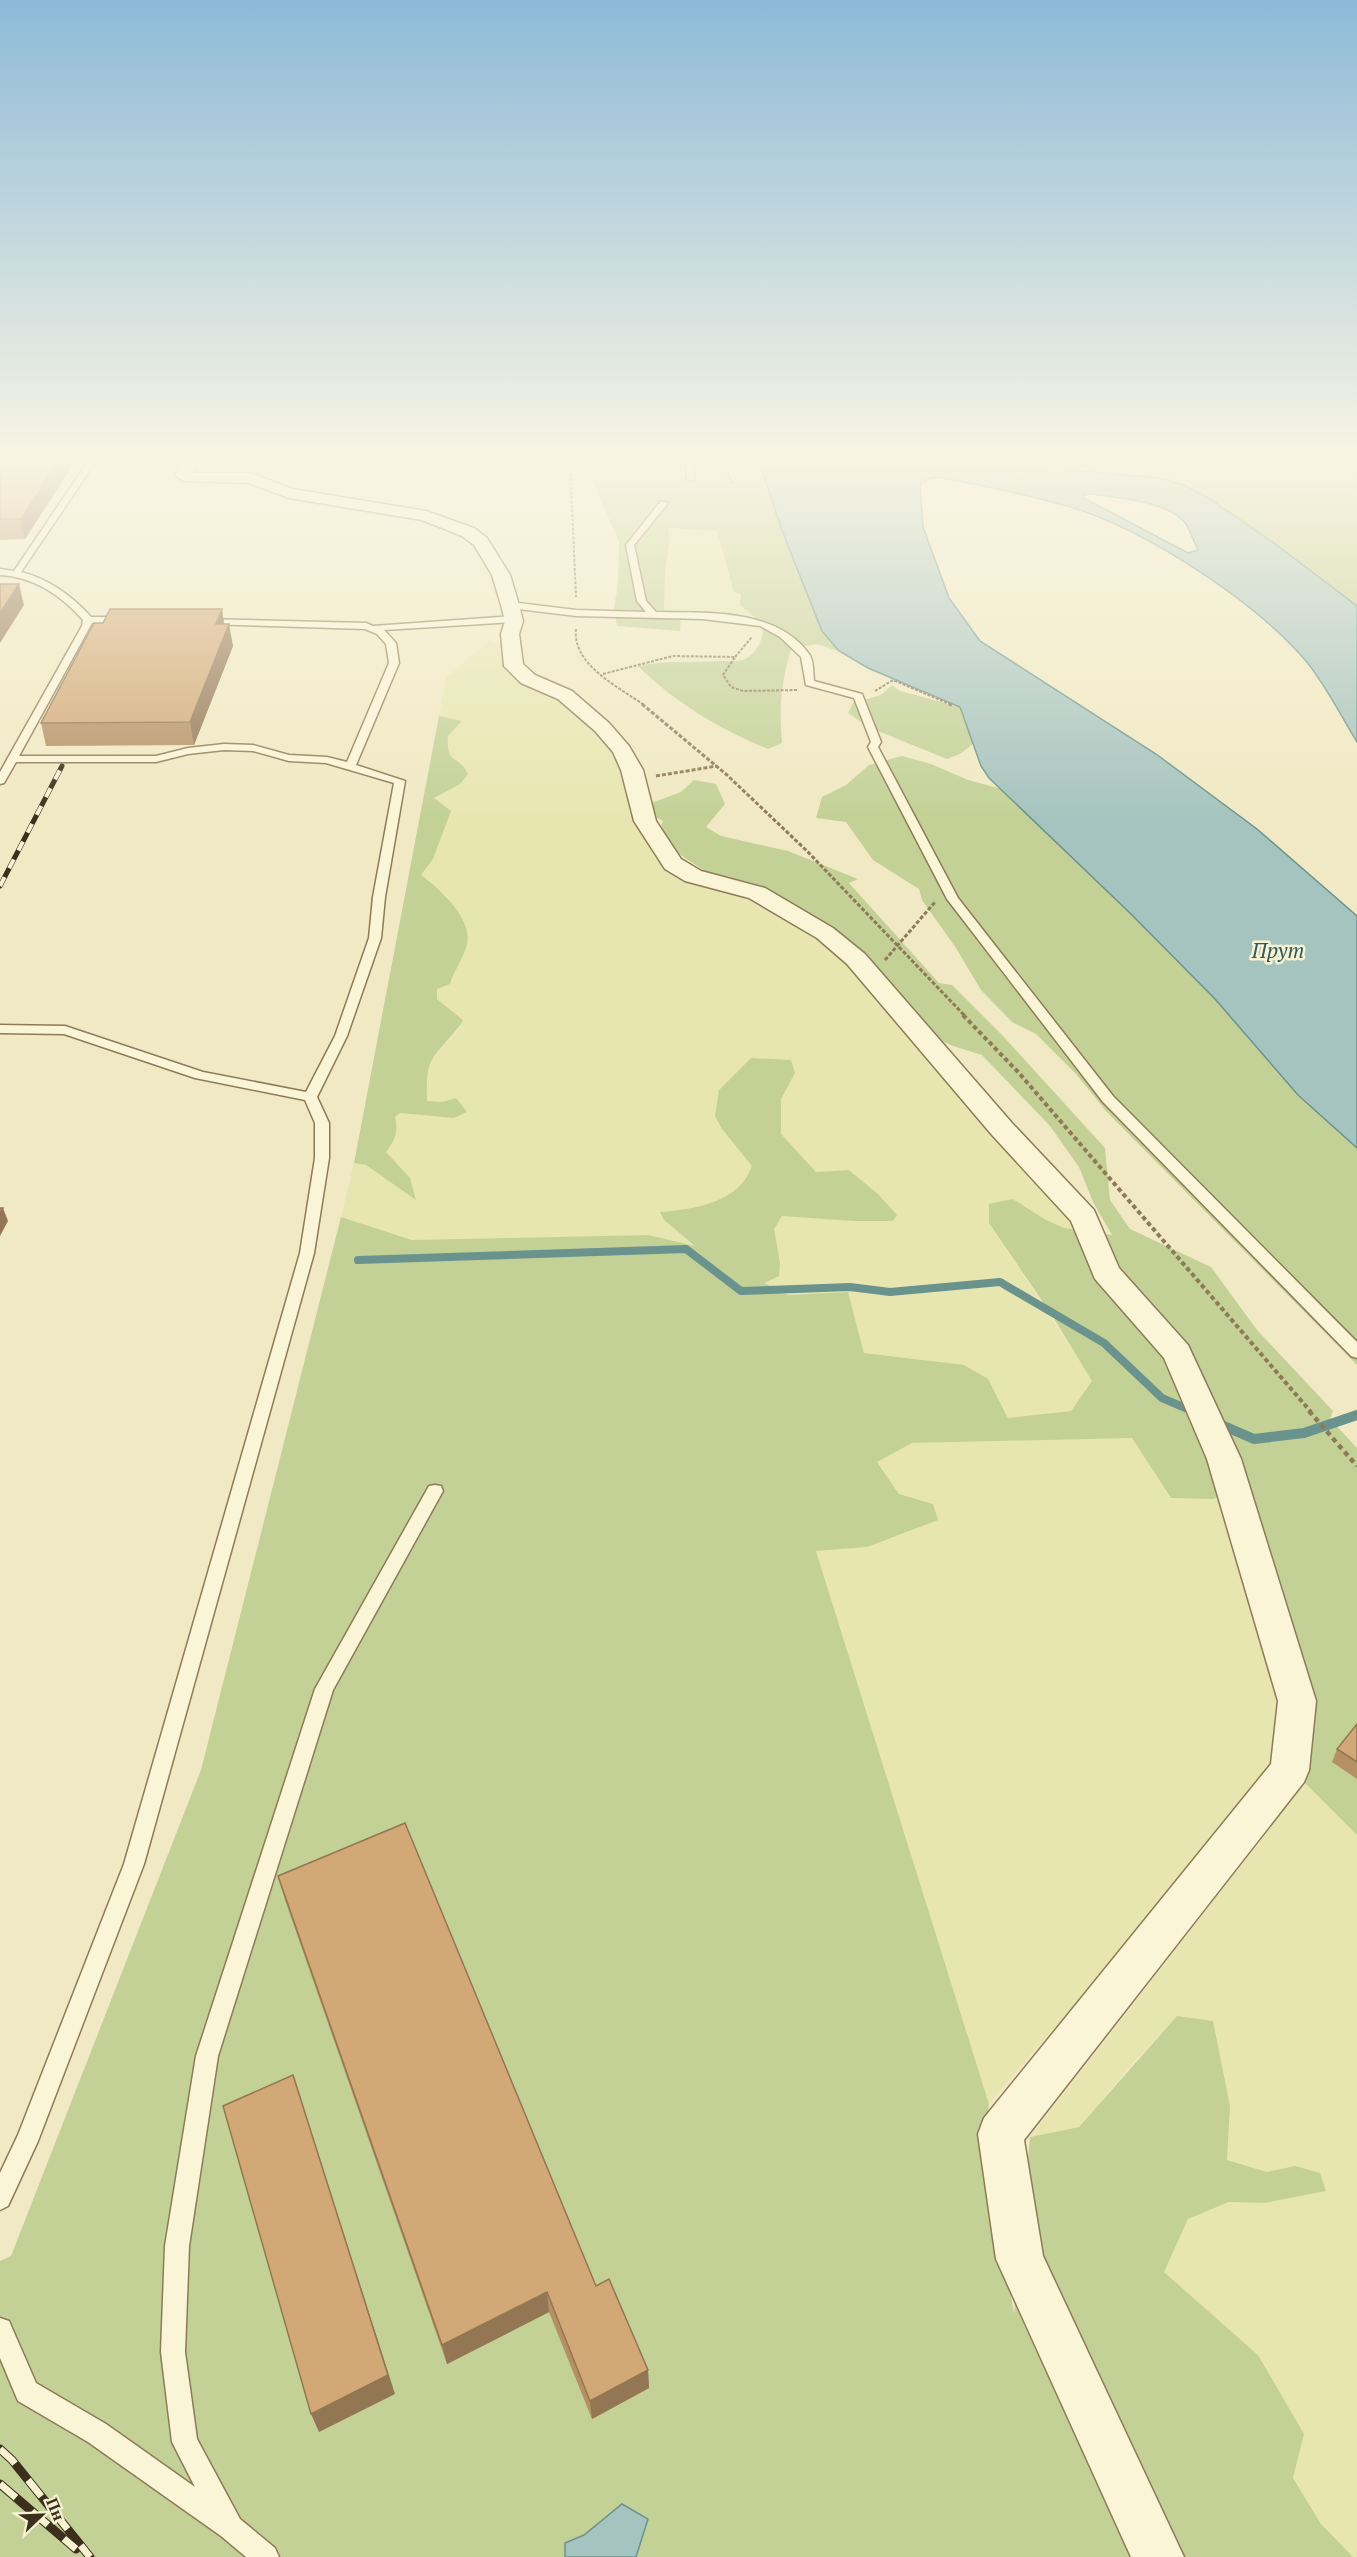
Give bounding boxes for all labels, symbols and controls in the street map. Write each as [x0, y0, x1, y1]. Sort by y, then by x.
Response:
water label: Прут [1251, 936, 1304, 964]
north arrow [12, 2485, 72, 2545]
text: Пн [41, 2494, 71, 2524]

